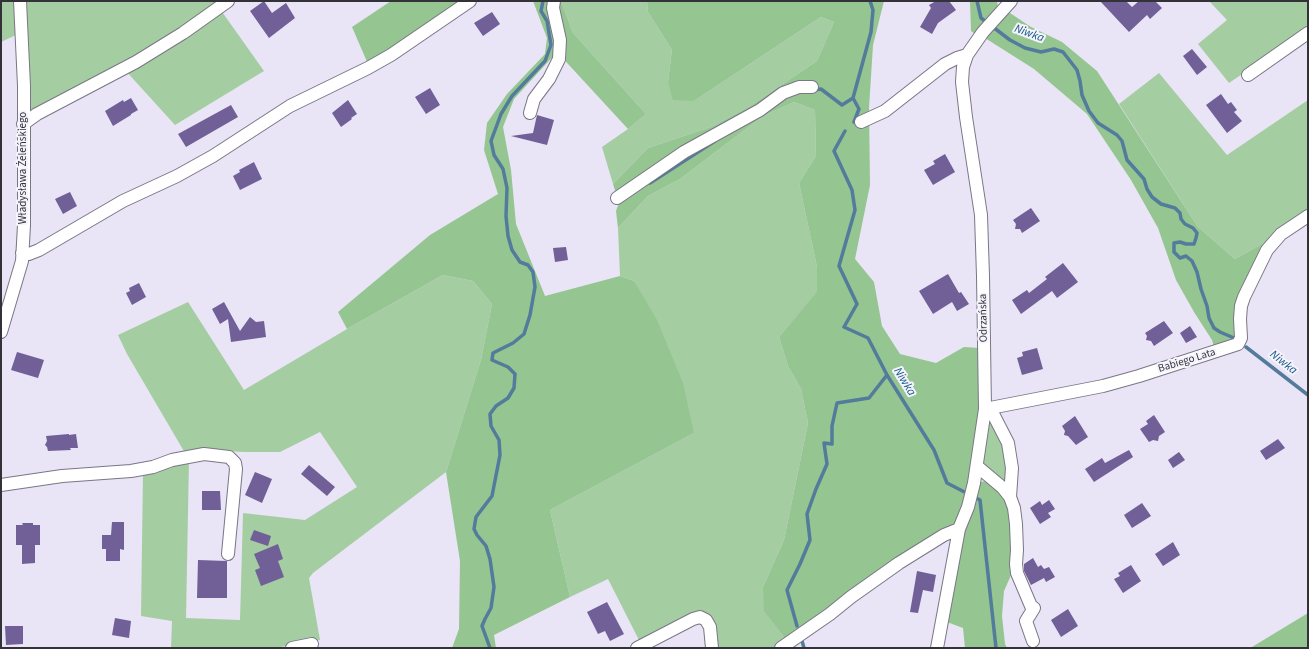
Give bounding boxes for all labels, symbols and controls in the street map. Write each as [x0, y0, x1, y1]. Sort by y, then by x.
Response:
water label: Niwka [1012, 22, 1046, 46]
street label: Władysława Żeleńskiego [17, 112, 31, 224]
street label: Odrzańska [977, 294, 991, 342]
street label: Babiego Lata [1157, 346, 1217, 376]
water label: Niwka [1266, 348, 1300, 378]
water label: Niwka [890, 365, 918, 399]

